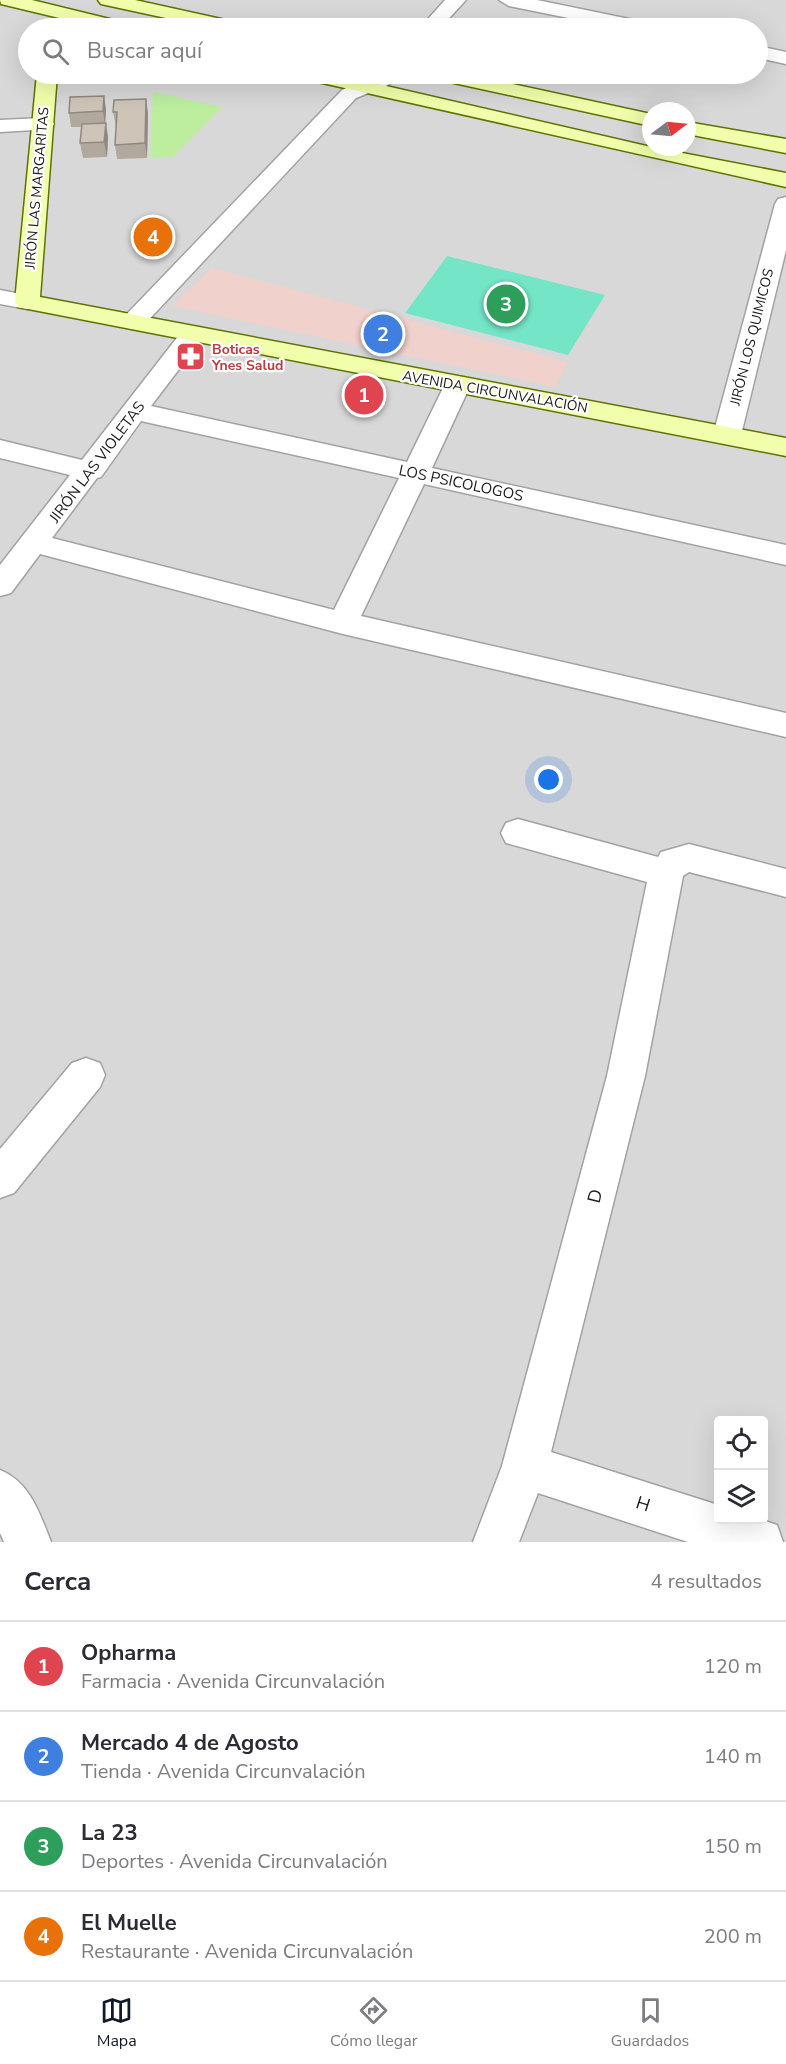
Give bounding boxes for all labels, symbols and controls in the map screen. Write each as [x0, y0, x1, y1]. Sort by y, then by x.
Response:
search box [18, 18, 768, 84]
icon: search [39, 35, 72, 68]
text: Buscar aquí [87, 36, 202, 66]
north arrow [642, 102, 696, 156]
street label: JIRÓN LAS MARGARITAS [20, 106, 54, 271]
pin: 4 [134, 214, 172, 260]
street label: JIRÓN LOS QUIMICOS [726, 266, 778, 409]
pin: 3 [486, 282, 526, 326]
pin: 2 [364, 312, 403, 356]
place label: Boticas Ynes Salud [211, 340, 283, 375]
pharmacy icon: Boticas Ynes Salud [175, 341, 207, 373]
street label: AVENIDA CIRCUNVALACIÓN [401, 366, 589, 418]
pin: 1 [344, 372, 384, 418]
street label: JIRÓN LAS VIOLETAS [43, 397, 149, 528]
street label: LOS PSICOLOGOS [397, 460, 525, 506]
your location [534, 765, 563, 794]
street label: D [582, 1187, 608, 1205]
map controls [714, 1416, 768, 1524]
button: locate [714, 1416, 768, 1470]
button: layers [714, 1470, 768, 1524]
street label: H [633, 1490, 653, 1518]
text: Cerca [24, 1564, 91, 1599]
text: 4 resultados [651, 1568, 762, 1595]
text: Opharma [81, 1638, 176, 1668]
text: 1 [38, 1653, 50, 1680]
text: 120 m [704, 1653, 762, 1680]
text: Farmacia · Avenida Circunvalación [81, 1668, 385, 1695]
text: Mercado 4 de Agosto [81, 1728, 299, 1758]
text: 2 [38, 1743, 50, 1770]
text: 140 m [704, 1743, 762, 1770]
text: Tienda · Avenida Circunvalación [81, 1758, 366, 1785]
text: La 23 [81, 1818, 138, 1848]
text: 3 [38, 1833, 50, 1860]
text: 150 m [704, 1833, 762, 1860]
text: Deportes · Avenida Circunvalación [81, 1848, 388, 1875]
text: El Muelle [81, 1908, 177, 1938]
text: 4 [38, 1923, 50, 1950]
text: 200 m [704, 1923, 762, 1950]
text: Restaurante · Avenida Circunvalación [81, 1938, 413, 1965]
tab: Mapa [97, 1994, 137, 2052]
tab: Cómo llegar [330, 1994, 417, 2052]
tab: Guardados [611, 1994, 689, 2052]

